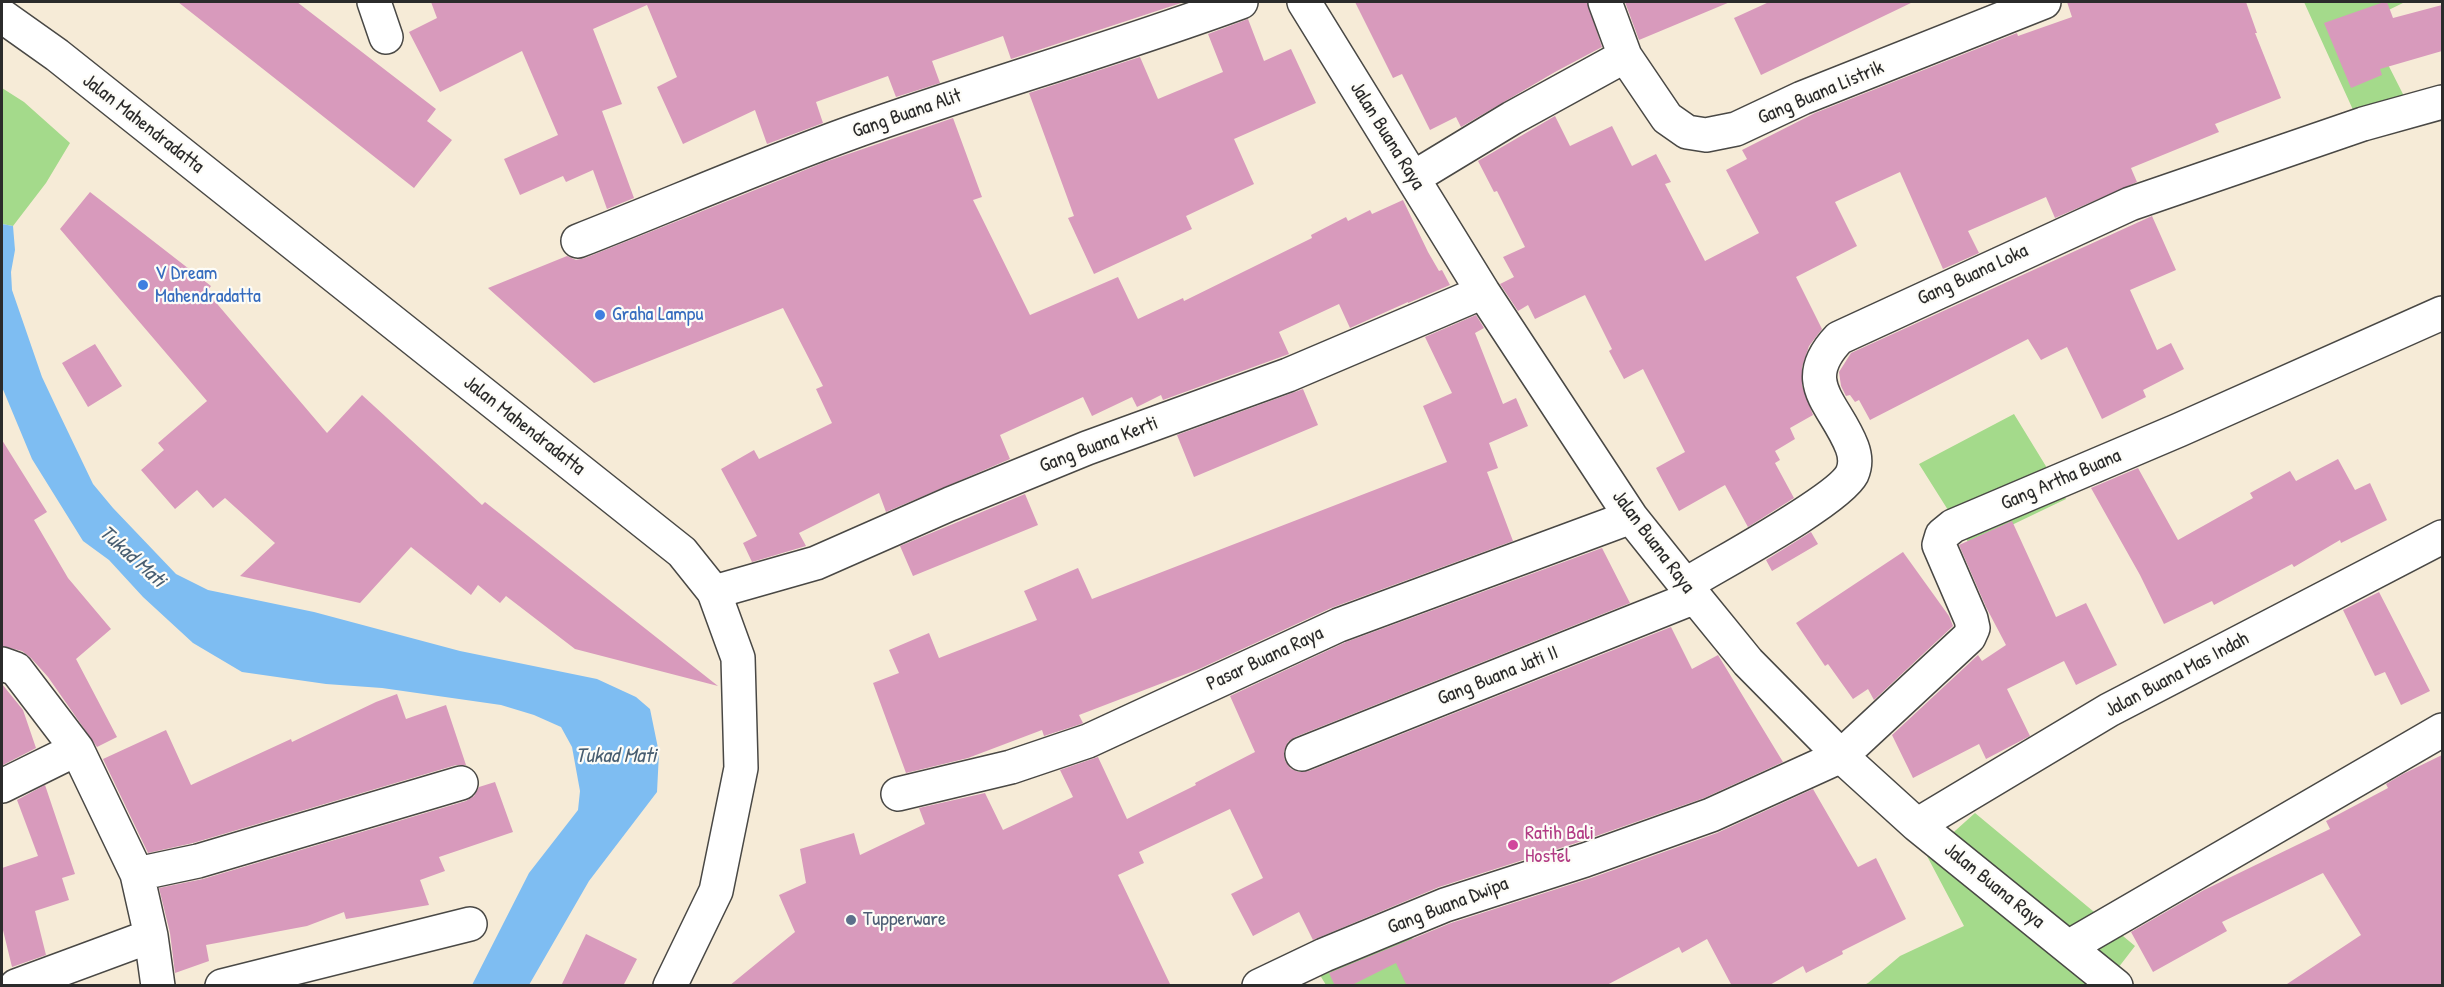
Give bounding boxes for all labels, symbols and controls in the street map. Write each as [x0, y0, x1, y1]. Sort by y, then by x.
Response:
street label: Gang Buana Listrik [1754, 56, 1888, 130]
street label: Jalan Mahendradatta [77, 69, 209, 179]
street label: Jalan Buana Raya [1344, 78, 1430, 194]
street label: Gang Buana Alit [849, 84, 965, 144]
street label: Gang Buana Loka [1914, 239, 2032, 311]
place label: V Dream Mahendradatta [155, 262, 261, 309]
marker: V Dream Mahendradatta [136, 278, 150, 292]
place label: Graha Lampu [612, 303, 703, 327]
marker: Graha Lampu [593, 308, 607, 322]
street label: Jalan Mahendradatta [458, 371, 590, 481]
street label: Gang Buana Kerti [1036, 411, 1162, 479]
street label: Gang Artha Buana [1997, 444, 2125, 516]
street label: Jalan Buana Raya [1606, 486, 1700, 598]
water label: Tukad Mati [94, 521, 170, 593]
street label: Pasar Buana Raya [1203, 622, 1327, 696]
street label: Jalan Buana Mas Indah [2101, 627, 2253, 723]
street label: Gang Buana Jati II [1434, 641, 1562, 711]
water label: Tukad Mati [576, 743, 656, 769]
place label: Ratih Bali Hostel [1525, 822, 1594, 869]
marker: Ratih Bali Hostel [1506, 838, 1520, 852]
street label: Jalan Buana Raya [1939, 838, 2049, 934]
street label: Gang Buana Dwipa [1384, 872, 1512, 940]
place label: Tupperware [863, 908, 946, 932]
marker: Tupperware [844, 913, 858, 927]

